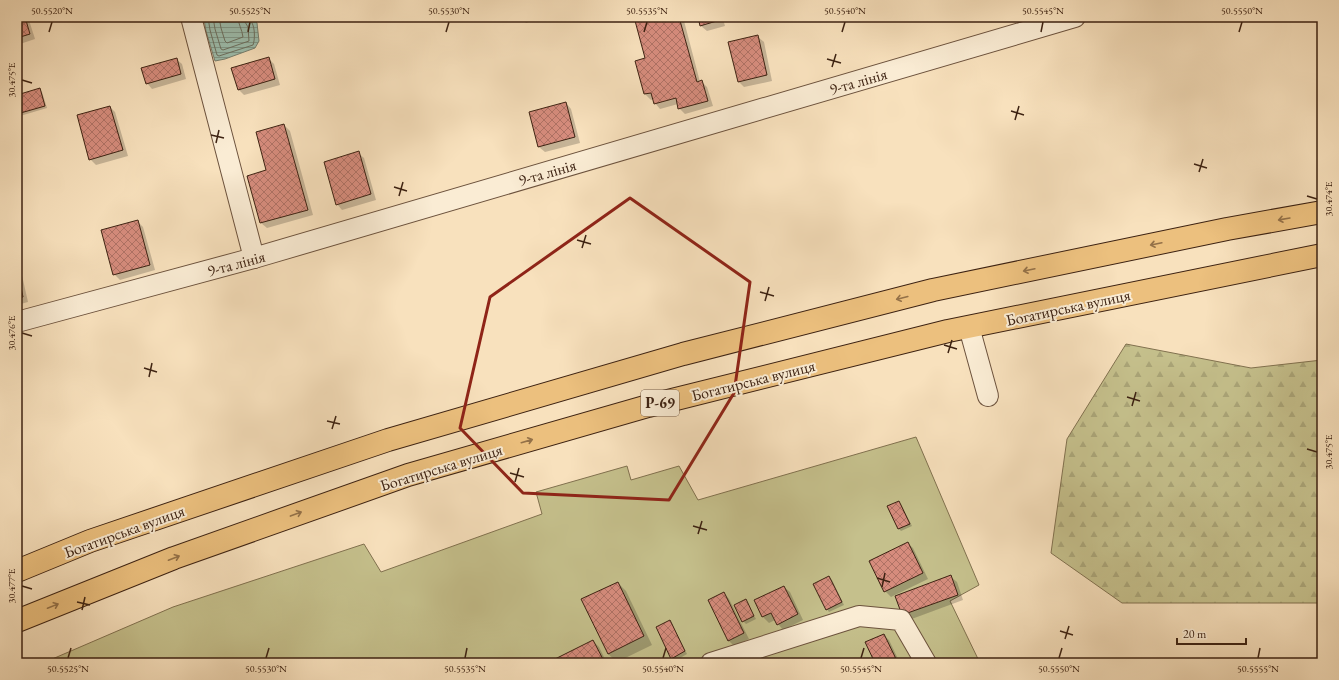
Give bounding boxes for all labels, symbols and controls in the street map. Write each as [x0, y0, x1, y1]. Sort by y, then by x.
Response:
text: 50.5520°N [31, 4, 73, 17]
text: 50.5525°N [229, 4, 271, 17]
text: 50.5530°N [428, 4, 470, 17]
text: 50.5535°N [626, 4, 668, 17]
text: 50.5540°N [824, 4, 866, 17]
text: 50.5545°N [1022, 4, 1064, 17]
text: 50.5550°N [1221, 4, 1263, 17]
text: 30.475°E [5, 62, 18, 97]
street label: 9-та лінія [827, 63, 890, 100]
street label: 9-та лінія [516, 154, 579, 191]
text: 30.474°E [1322, 181, 1335, 216]
one-way arrow [1278, 215, 1291, 223]
one-way arrow [1150, 240, 1163, 248]
street label: 9-та лінія [205, 246, 267, 281]
one-way arrow [1023, 266, 1036, 274]
street label: Богатирська вулиця [1004, 284, 1132, 331]
one-way arrow [896, 295, 909, 302]
text: 30.476°E [5, 315, 18, 350]
street label: Богатирська вулиця [689, 355, 817, 406]
road number: Р-69 [641, 390, 679, 416]
text: 30.475°E [1322, 434, 1335, 469]
one-way arrow [520, 437, 533, 444]
street label: Богатирська вулиця [377, 439, 505, 496]
street label: Богатирська вулиця [61, 500, 187, 563]
one-way arrow [290, 510, 302, 518]
one-way arrow [168, 554, 180, 562]
text: 30.477°E [5, 568, 18, 603]
one-way arrow [47, 602, 59, 610]
scale bar [1177, 620, 1246, 646]
text: 20 m [1183, 626, 1207, 642]
text: 50.5525°N [47, 662, 89, 675]
text: 50.5530°N [245, 662, 287, 675]
text: 50.5535°N [444, 662, 486, 675]
text: 50.5540°N [642, 662, 684, 675]
text: 50.5545°N [840, 662, 882, 675]
text: 50.5550°N [1038, 662, 1080, 675]
text: 50.5555°N [1237, 662, 1279, 675]

